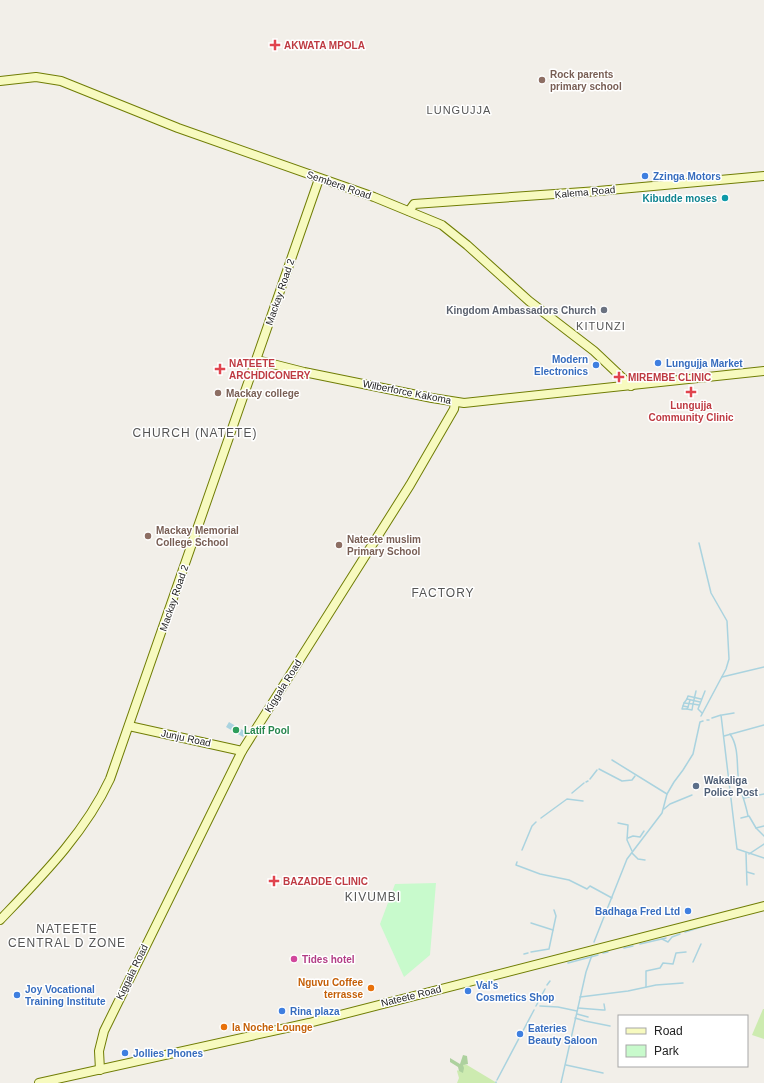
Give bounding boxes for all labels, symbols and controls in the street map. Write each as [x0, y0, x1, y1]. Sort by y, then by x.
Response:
marker: AKWATA MPOLA [269, 39, 281, 51]
place label: AKWATA MPOLA [284, 40, 365, 51]
place label: Rock parents primary school [550, 69, 622, 92]
marker: Rock parents primary school [537, 75, 547, 85]
district label: LUNGUJJA [427, 104, 491, 116]
street label: Sembera Road [305, 169, 373, 201]
marker: Zzinga Motors [640, 171, 650, 181]
place label: Zzinga Motors [653, 171, 721, 182]
street label: Kalema Road [554, 184, 616, 200]
place label: Kibudde moses [643, 193, 717, 204]
marker: Kibudde moses [720, 193, 730, 203]
street label: Mackay Road 2 [263, 257, 297, 327]
place label: Kingdom Ambassadors Church [446, 305, 596, 316]
marker: Kingdom Ambassadors Church [599, 305, 609, 315]
district label: KITUNZI [576, 320, 626, 332]
place label: Modern Electronics [534, 354, 588, 377]
place label: NATEETE ARCHDICONERY [229, 358, 311, 381]
marker: Lungujja Market [653, 358, 663, 368]
place label: Lungujja Market [666, 358, 743, 369]
marker: Modern Electronics [591, 360, 601, 370]
marker: NATEETE ARCHDICONERY [214, 363, 226, 375]
marker: MIREMBE CLINIC [613, 371, 625, 383]
place label: MIREMBE CLINIC [628, 372, 711, 383]
street label: Wilberforce Kakoma [362, 378, 453, 406]
marker: Lungujja Community Clinic [685, 386, 697, 398]
marker: Mackay college [213, 388, 223, 398]
place label: Mackay college [226, 388, 300, 399]
place label: Lungujja Community Clinic [648, 400, 734, 423]
district label: CHURCH (NATETE) [133, 426, 257, 440]
place label: Mackay Memorial College School [156, 525, 239, 548]
marker: Mackay Memorial College School [143, 531, 153, 541]
place label: Nateete muslim Primary School [347, 534, 421, 557]
marker: Nateete muslim Primary School [334, 540, 344, 550]
street label: Mackay Road 2 [157, 563, 191, 633]
district label: FACTORY [411, 586, 475, 600]
street label: Kiggala Road [262, 658, 304, 714]
marker: Latif Pool [231, 725, 241, 735]
place label: Latif Pool [244, 725, 290, 736]
street label: Junju Road [160, 727, 212, 749]
place label: Wakaliga Police Post [704, 775, 759, 798]
marker: Wakaliga Police Post [691, 781, 701, 791]
marker: BAZADDE CLINIC [268, 875, 280, 887]
place label: BAZADDE CLINIC [283, 876, 368, 887]
district label: KIVUMBI [345, 890, 401, 904]
place label: Badhaga Fred Ltd [595, 906, 680, 917]
marker: Badhaga Fred Ltd [683, 906, 693, 916]
district label: NATEETE CENTRAL D ZONE [8, 922, 126, 950]
street label: Kiggala Road [114, 943, 150, 1001]
marker: Tides hotel [289, 954, 299, 964]
place label: Tides hotel [302, 954, 355, 965]
place label: Nguvu Coffee terrasse [298, 977, 363, 1000]
place label: Val's Cosmetics Shop [476, 980, 554, 1003]
marker: Nguvu Coffee terrasse [366, 983, 376, 993]
street label: Nateete Road [380, 983, 442, 1009]
place label: Joy Vocational Training Institute [25, 984, 106, 1007]
marker: Val's Cosmetics Shop [463, 986, 473, 996]
marker: Joy Vocational Training Institute [12, 990, 22, 1000]
marker: Rina plaza [277, 1006, 287, 1016]
place label: Rina plaza [290, 1006, 340, 1017]
legend [618, 1015, 748, 1067]
marker: la Noche Lounge [219, 1022, 229, 1032]
place label: la Noche Lounge [232, 1022, 313, 1033]
place label: Eateries Beauty Saloon [528, 1023, 597, 1046]
text: Road [654, 1024, 683, 1038]
marker: Eateries Beauty Saloon [515, 1029, 525, 1039]
text: Park [654, 1044, 680, 1058]
marker: Jollies Phones [120, 1048, 130, 1058]
place label: Jollies Phones [133, 1048, 203, 1059]

